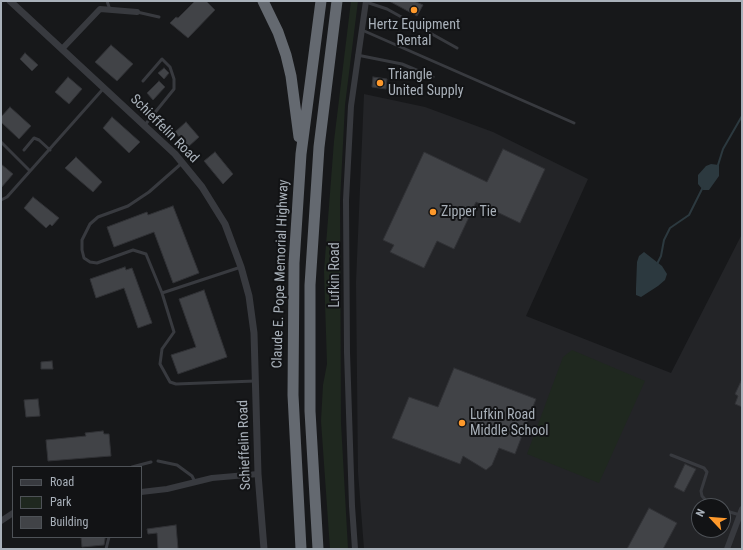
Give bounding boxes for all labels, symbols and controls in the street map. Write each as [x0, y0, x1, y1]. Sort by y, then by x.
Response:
marker: Hertz Equipment Rental [409, 5, 419, 15]
place label: Hertz Equipment Rental [368, 17, 460, 50]
place label: Triangle United Supply [388, 67, 464, 100]
marker: Triangle United Supply [375, 78, 385, 88]
street label: Schieffelin Road [126, 91, 202, 167]
street label: Claude E. Pope Memorial Highway [269, 179, 293, 369]
place label: Zipper Tie [441, 204, 496, 220]
marker: Zipper Tie [428, 207, 438, 217]
street label: Lufkin Road [327, 242, 343, 308]
street label: Schieffelin Road [235, 400, 255, 490]
place label: Lufkin Road Middle School [470, 407, 548, 440]
marker: Lufkin Road Middle School [457, 418, 467, 428]
legend [12, 466, 142, 538]
text: Road [50, 475, 74, 489]
text: Park [50, 495, 71, 509]
north arrow [691, 498, 731, 538]
text: N [693, 507, 708, 519]
text: Building [50, 515, 88, 529]

